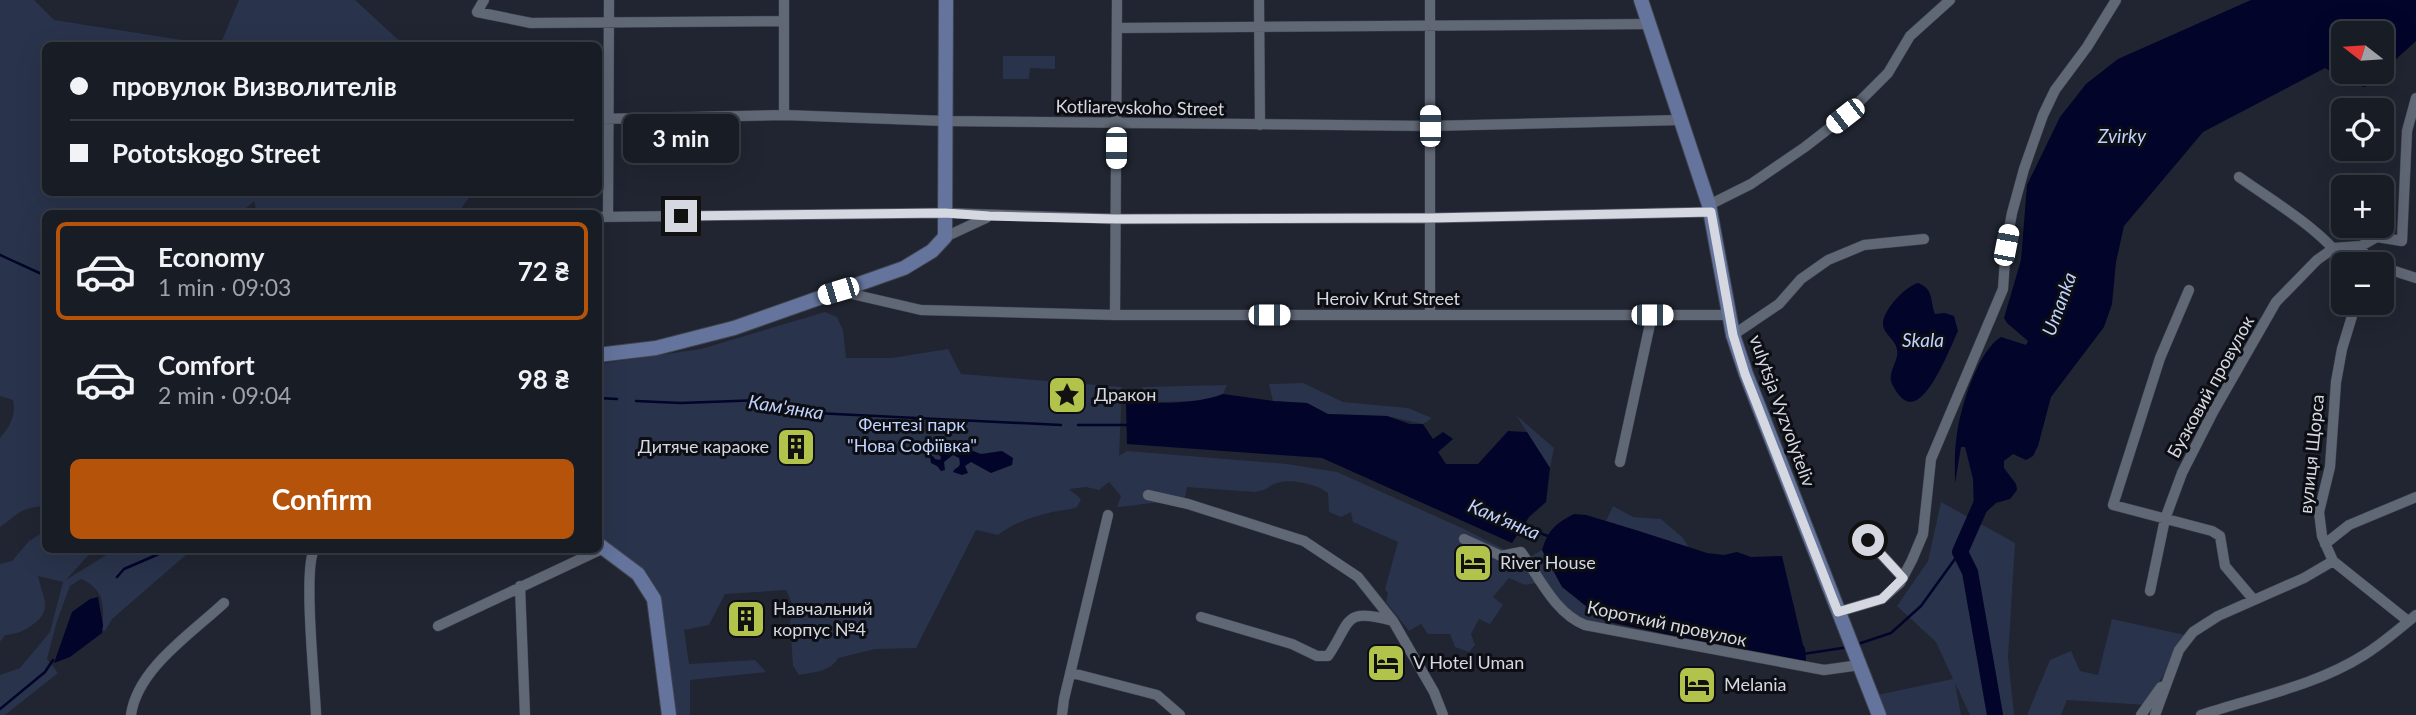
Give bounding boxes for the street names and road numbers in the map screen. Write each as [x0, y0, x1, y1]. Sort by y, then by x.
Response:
street label: Kotliarevskoho Street [1055, 95, 1225, 119]
street label: Heroiv Krut Street [1316, 287, 1461, 309]
street label: Бузковий провулок [2162, 311, 2259, 461]
street label: vulytsja Vyzvolyteliv [1745, 332, 1821, 490]
street label: вулиця Щорса [2294, 393, 2328, 515]
street label: Короткий провулок [1585, 595, 1750, 651]

